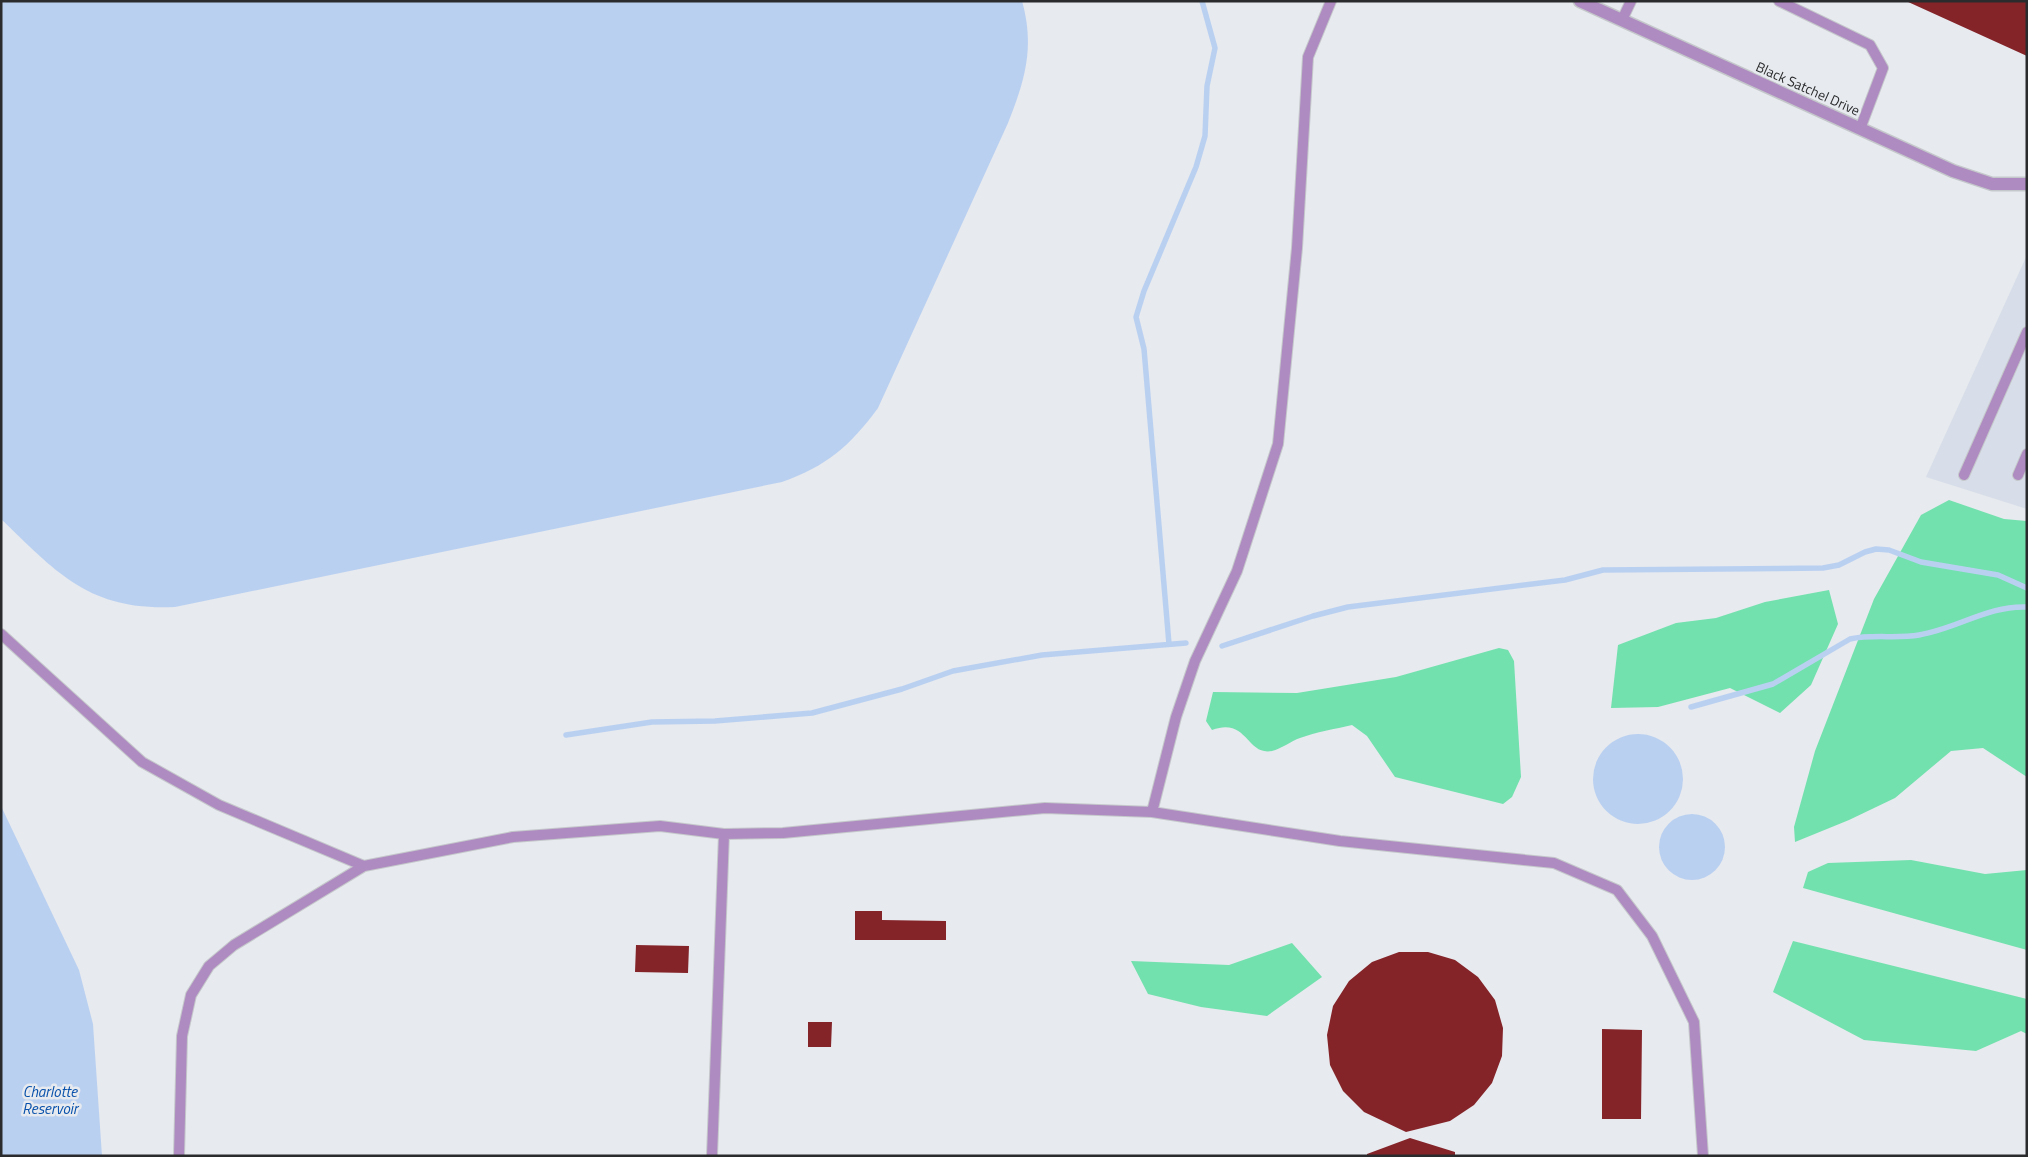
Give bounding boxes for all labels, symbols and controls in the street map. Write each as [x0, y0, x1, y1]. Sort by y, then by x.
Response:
street label: Black Satchel Drive [1753, 56, 1863, 120]
water label: Charlotte Reservoir [22, 1080, 80, 1120]

